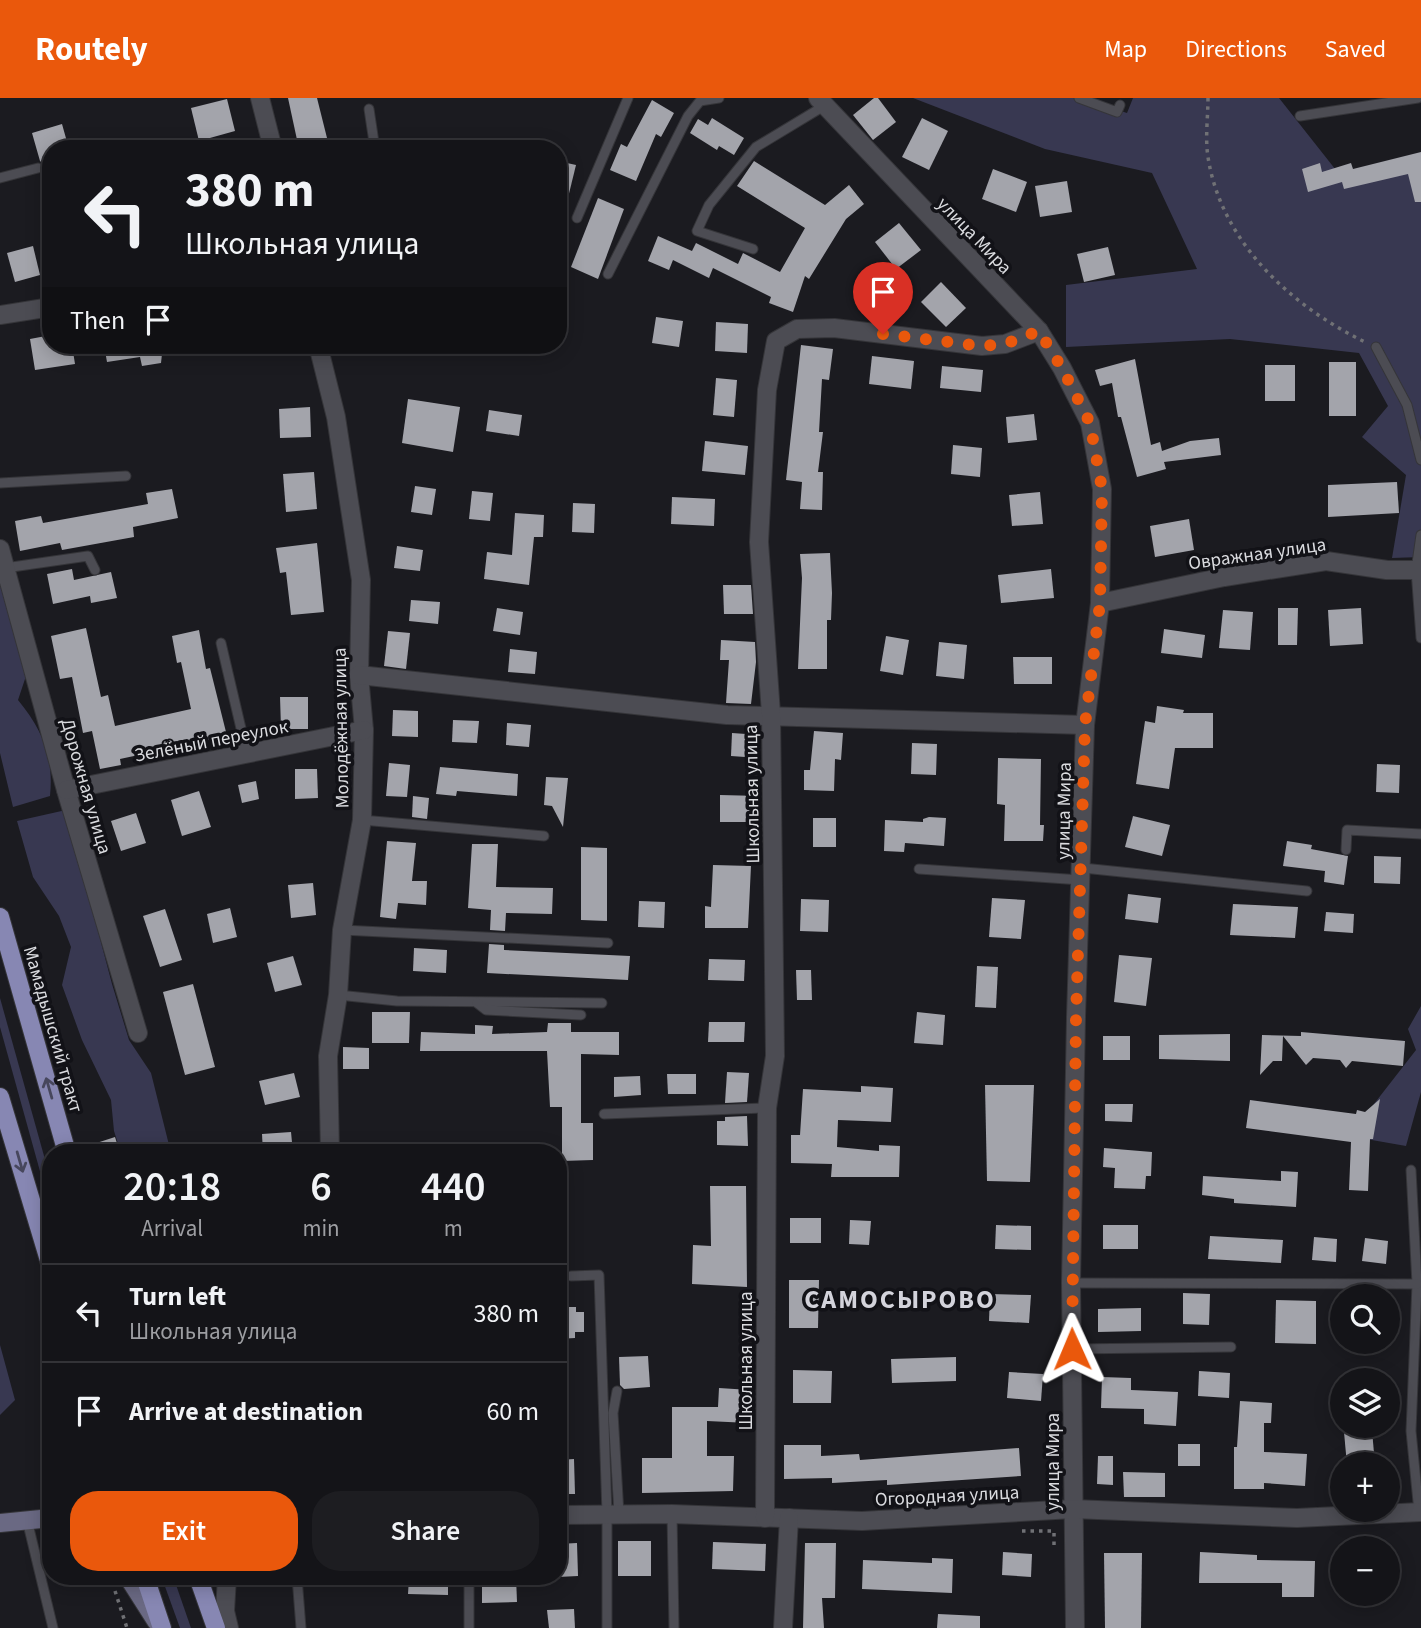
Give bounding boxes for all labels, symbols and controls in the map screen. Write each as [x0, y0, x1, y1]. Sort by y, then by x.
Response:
text: Routely [35, 26, 148, 73]
text: Map [1104, 32, 1147, 67]
text: Directions [1185, 32, 1287, 67]
text: Saved [1325, 32, 1386, 67]
text: 380 m [185, 156, 314, 226]
icon: left [70, 168, 161, 259]
street label: улица Мира [930, 191, 1018, 281]
text: Школьная улица [185, 221, 419, 267]
pin [853, 262, 913, 334]
icon: arrive [864, 273, 902, 311]
icon: arrive [139, 301, 177, 339]
text: Then [70, 302, 125, 339]
street label: Овражная улица [1187, 531, 1328, 578]
street label: Молодёжная улица [327, 647, 356, 809]
street label: Зелёный переулок [132, 713, 291, 770]
street label: Дорожная улица [53, 715, 118, 857]
street label: Школьная улица [738, 724, 767, 864]
street label: улица Мира [1050, 762, 1079, 860]
street label: Мамадышский тракт [16, 943, 89, 1116]
one-way arrow [41, 1077, 54, 1099]
one-way arrow [14, 1151, 27, 1173]
text: 20:18 [123, 1157, 221, 1217]
text: 6 [310, 1157, 332, 1217]
text: 440 [421, 1157, 486, 1217]
text: Arrival [141, 1212, 203, 1245]
text: min [302, 1212, 340, 1245]
text: m [444, 1212, 463, 1245]
text: Turn left [129, 1278, 226, 1315]
district label: САМОСЫРОВО [804, 1281, 996, 1318]
map controls [1330, 1284, 1400, 1606]
button: search [1330, 1284, 1400, 1354]
street label: Школьная улица [733, 1291, 760, 1431]
icon: left [70, 1294, 108, 1332]
text: 380 m [473, 1295, 539, 1332]
position arrow [1035, 1312, 1109, 1386]
text: Школьная улица [129, 1315, 297, 1348]
button: layers [1330, 1368, 1400, 1438]
icon: arrive [70, 1392, 108, 1430]
text: Arrive at destination [129, 1393, 363, 1430]
text: 60 m [486, 1393, 539, 1430]
street label: улица Мира [1040, 1413, 1067, 1511]
button: + [1330, 1452, 1400, 1522]
street label: Огородная улица [874, 1479, 1020, 1514]
button: Exit [70, 1491, 298, 1571]
button: Share [312, 1491, 539, 1571]
button: − [1330, 1536, 1400, 1606]

